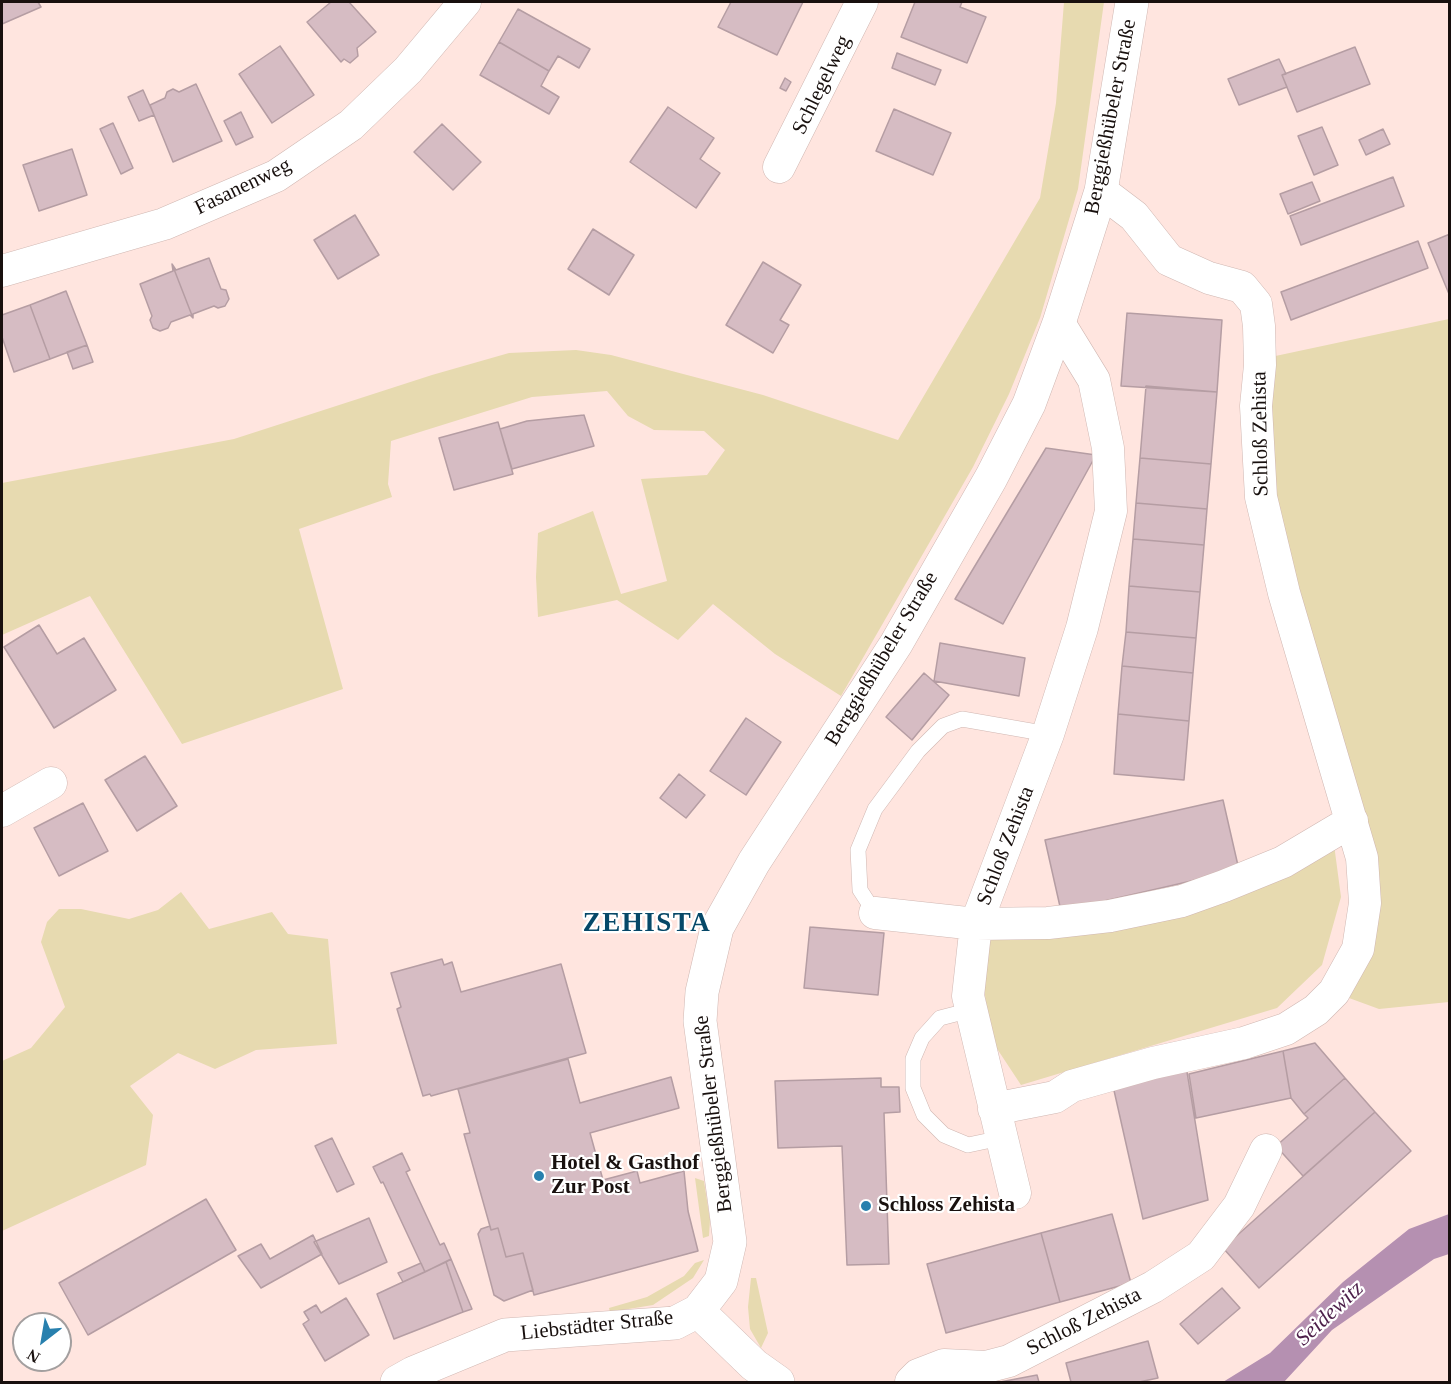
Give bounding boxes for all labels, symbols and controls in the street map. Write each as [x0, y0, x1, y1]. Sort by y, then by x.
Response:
street label: Berggießhübeler Straße [1080, 17, 1142, 217]
street label: Schlegelweg [787, 31, 857, 139]
street label: Fasanenweg [191, 153, 295, 221]
street label: Schloß Zehista [1247, 371, 1275, 497]
street label: Berggießhübeler Straße [820, 567, 944, 751]
street label: Schloß Zehista [972, 783, 1040, 909]
district label: ZEHISTA [583, 908, 711, 940]
street label: Berggießhübeler Straße [689, 1014, 739, 1214]
place label: Hotel & Gasthof Zur Post [551, 1151, 699, 1201]
marker: Hotel & Gasthof Zur Post [532, 1169, 546, 1183]
place label: Schloss Zehista [878, 1193, 1015, 1219]
marker: Schloss Zehista [859, 1199, 873, 1213]
water label: Seidewitz [1291, 1276, 1369, 1352]
street label: Schloß Zehista [1022, 1282, 1146, 1362]
street label: Liebstädter Straße [519, 1305, 675, 1347]
north arrow [12, 1312, 72, 1372]
text: N [24, 1346, 43, 1366]

